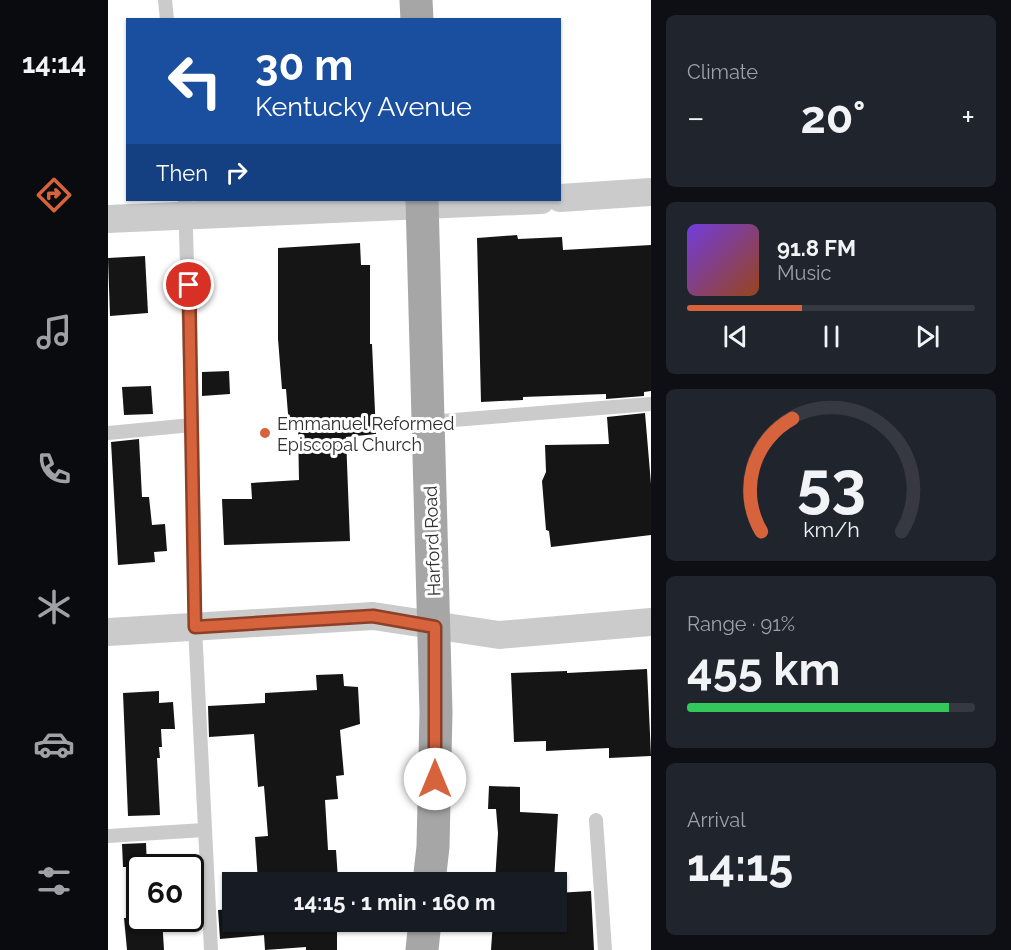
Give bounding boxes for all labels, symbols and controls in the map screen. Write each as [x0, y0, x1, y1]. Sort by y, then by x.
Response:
text: 30 m [255, 41, 353, 90]
icon: left [156, 42, 234, 120]
text: 14:14 [22, 48, 86, 79]
text: Climate [687, 60, 758, 84]
text: Kentucky Avenue [255, 91, 472, 122]
text: 20° [800, 91, 866, 144]
text: − [687, 98, 705, 137]
text: + [961, 98, 975, 137]
icon: right [220, 156, 253, 189]
text: Then [156, 160, 208, 186]
icon: directions [33, 174, 75, 216]
text: 91.8 FM [777, 235, 856, 261]
pin [163, 259, 214, 310]
text: Music [777, 261, 831, 285]
icon: arrive [172, 268, 205, 301]
icon: music [33, 311, 75, 353]
icon: previous [719, 320, 752, 353]
icon: pause [815, 320, 848, 353]
icon: next [911, 320, 944, 353]
place label: Emmanuel Reformed Episcopal Church [277, 413, 454, 455]
marker: Emmanuel Reformed Episcopal Church [258, 426, 272, 440]
text: 53 [796, 447, 866, 521]
icon: phone [33, 448, 75, 490]
street label: Harford Road [420, 485, 444, 597]
text: km/h [803, 517, 859, 542]
icon: climate [33, 586, 75, 628]
text: Range · 91% [687, 612, 795, 636]
text: 455 km [687, 643, 840, 696]
icon: car [33, 723, 75, 765]
position arrow [403, 747, 467, 811]
text: Arrival [687, 808, 746, 832]
text: 14:15 [687, 839, 793, 892]
speed limit sign: 60 [126, 854, 204, 932]
icon: filters [33, 860, 75, 902]
text: 14:15 · 1 min · 160 m [294, 889, 495, 915]

